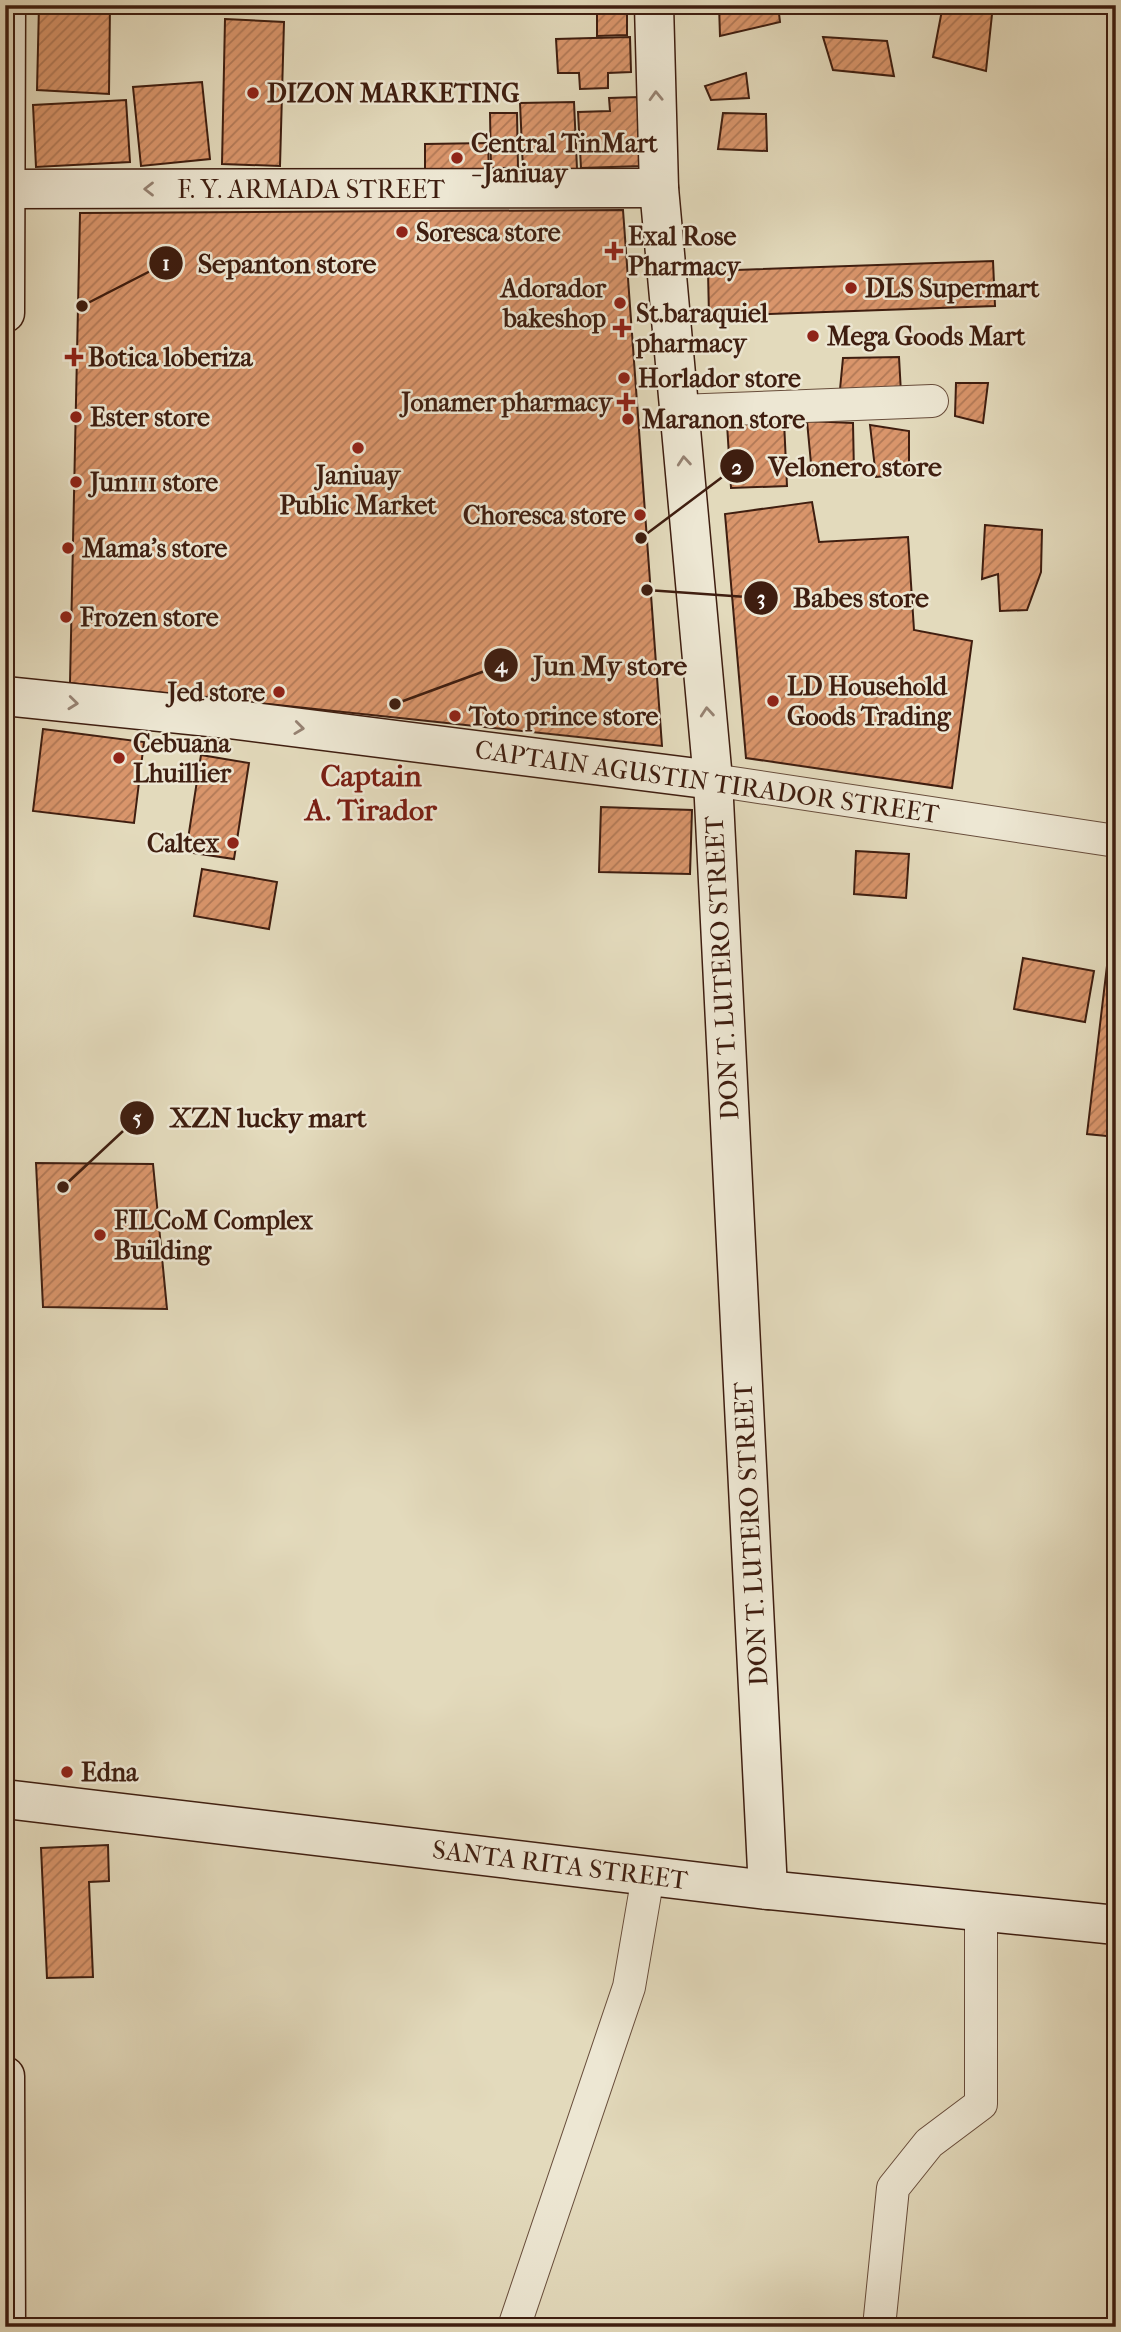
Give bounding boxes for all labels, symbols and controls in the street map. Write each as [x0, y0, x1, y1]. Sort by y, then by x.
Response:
place label: DIZON MARKETING [267, 78, 520, 109]
marker: DIZON MARKETING [245, 85, 261, 101]
one-way arrow [649, 90, 664, 101]
place label: Central TinMart - Janiuay [471, 128, 658, 189]
marker: Central TinMart - Janiuay [449, 150, 465, 166]
street label: F. Y. ARMADA STREET [177, 174, 445, 205]
one-way arrow [144, 181, 154, 197]
place label: Soresca store [416, 217, 561, 248]
place label: Exal Rose Pharmacy [628, 221, 742, 282]
marker: Soresca store [394, 224, 410, 240]
callout: Sepanton store [148, 238, 390, 287]
marker: Exal Rose Pharmacy [606, 243, 622, 259]
text: Sepanton store [198, 247, 376, 280]
text: 1 [162, 251, 170, 275]
place label: Adorador bakeshop [499, 273, 607, 334]
place label: DLS Supermart [865, 273, 1040, 304]
marker: DLS Supermart [843, 280, 859, 296]
marker: Adorador bakeshop [612, 295, 628, 311]
place label: St.baraquiel pharmacy [635, 298, 769, 359]
marker: St.baraquiel pharmacy [614, 320, 630, 336]
place label: Mega Goods Mart [827, 321, 1026, 352]
marker: Mega Goods Mart [805, 328, 821, 344]
place label: Botica loberiza [88, 342, 254, 373]
marker: Botica loberiza [66, 349, 82, 365]
place label: Horlador store [638, 363, 801, 394]
marker: Horlador store [616, 370, 632, 386]
place label: Jonamer pharmacy [398, 387, 614, 418]
marker: Jonamer pharmacy [618, 394, 634, 410]
place label: Ester store [90, 402, 210, 433]
place label: Maranon store [642, 404, 805, 435]
marker: Ester store [68, 409, 84, 425]
marker: Maranon store [620, 411, 636, 427]
marker: Janiuay Public Market [350, 440, 366, 456]
callout: Velonero store [719, 442, 956, 491]
text: Velonero store [767, 450, 942, 483]
one-way arrow [677, 455, 692, 466]
text: 2 [732, 455, 743, 479]
place label: Janiuay Public Market [279, 460, 437, 521]
place label: Jun111 store [87, 467, 218, 498]
marker: Jun111 store [68, 474, 84, 490]
place label: Choresca store [463, 500, 626, 531]
marker: Choresca store [632, 507, 648, 523]
place label: Mama's store [82, 533, 228, 564]
marker: Mama's store [60, 540, 76, 556]
callout: Babes store [744, 573, 943, 622]
text: Babes store [793, 581, 929, 614]
text: 3 [757, 586, 765, 610]
place label: Frozen store [79, 602, 219, 633]
marker: Frozen store [58, 609, 74, 625]
callout: Jun My store [484, 640, 701, 689]
text: Jun My store [530, 649, 687, 682]
text: 4 [494, 653, 509, 678]
place label: LD Household Goods Trading [787, 671, 952, 732]
place label: Jed store [165, 677, 265, 708]
marker: Jed store [271, 684, 287, 700]
marker: LD Household Goods Trading [765, 693, 781, 709]
one-way arrow [68, 695, 79, 710]
place label: Toto prince store [468, 701, 659, 732]
one-way arrow [700, 706, 715, 717]
marker: Toto prince store [447, 708, 463, 724]
one-way arrow [293, 720, 305, 735]
place label: Cebuana Lhuillier [133, 728, 232, 789]
street label: CAPTAIN AGUSTIN TIRADOR STREET [473, 734, 941, 830]
marker: Cebuana Lhuillier [111, 750, 127, 766]
district label: Captain A. Tirador [303, 759, 438, 828]
street label: DON T. LUTERO STREET [699, 815, 745, 1121]
place label: Caltex [147, 828, 219, 859]
marker: Caltex [225, 835, 241, 851]
callout: XZN lucky mart [120, 1093, 380, 1142]
text: XZN lucky mart [168, 1101, 368, 1134]
text: 5 [132, 1106, 142, 1130]
place label: FILCoM Complex Building [113, 1205, 313, 1266]
marker: FILCoM Complex Building [92, 1227, 108, 1243]
street label: DON T. LUTERO STREET [728, 1381, 774, 1687]
place label: Edna [81, 1757, 139, 1788]
marker: Edna [59, 1764, 75, 1780]
street label: SANTA RITA STREET [431, 1834, 690, 1896]

